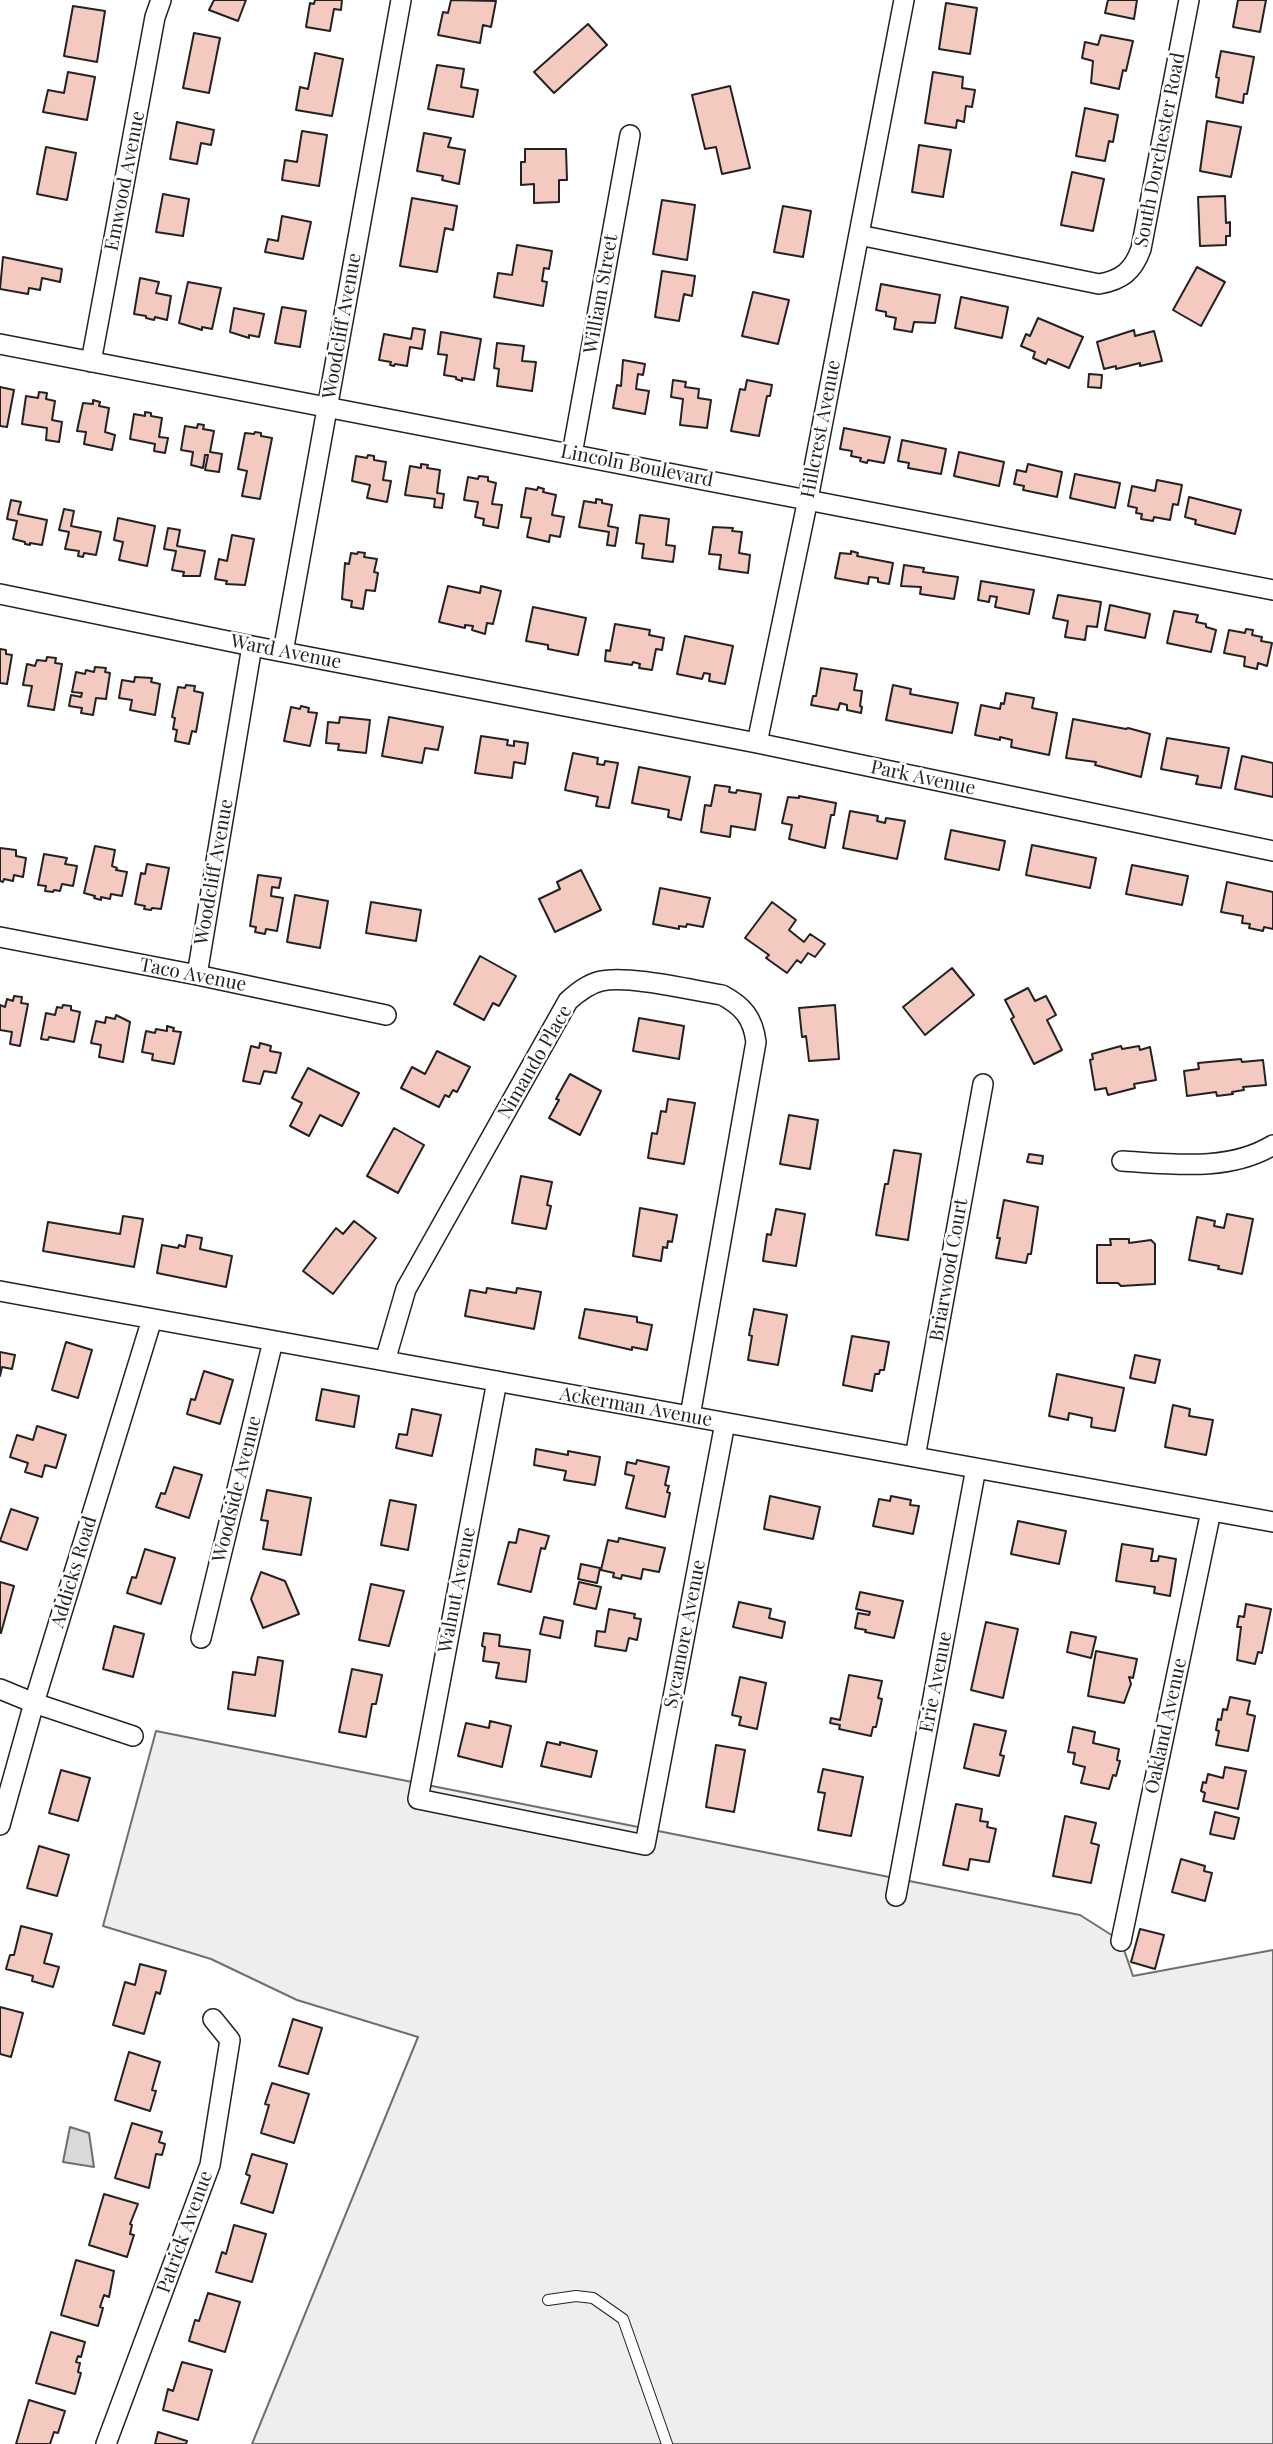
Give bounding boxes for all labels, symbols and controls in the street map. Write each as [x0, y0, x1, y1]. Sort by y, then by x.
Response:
street label: South Dorchester Road [1130, 51, 1190, 249]
street label: Emwood Avenue [100, 109, 150, 253]
street label: William Street [579, 233, 623, 355]
street label: Woodcliff Avenue [318, 251, 366, 401]
street label: Hillcrest Avenue [796, 358, 846, 500]
street label: Lincoln Boulevard [559, 440, 715, 492]
street label: Ward Avenue [229, 630, 343, 674]
street label: Park Avenue [869, 756, 977, 800]
street label: Woodcliff Avenue [190, 797, 238, 947]
street label: Taco Avenue [138, 953, 248, 997]
street label: Nimando Place [493, 1001, 577, 1123]
street label: Briarwood Court [925, 1197, 973, 1343]
street label: Ackerman Avenue [558, 1382, 714, 1432]
street label: Woodside Avenue [208, 1414, 266, 1564]
street label: Addicks Road [46, 1513, 102, 1631]
street label: Walnut Avenue [434, 1525, 480, 1655]
street label: Sycamore Avenue [659, 1558, 711, 1710]
street label: Erie Avenue [915, 1629, 957, 1735]
street label: Oakland Avenue [1140, 1656, 1192, 1796]
street label: Patrick Avenue [152, 2168, 218, 2296]

